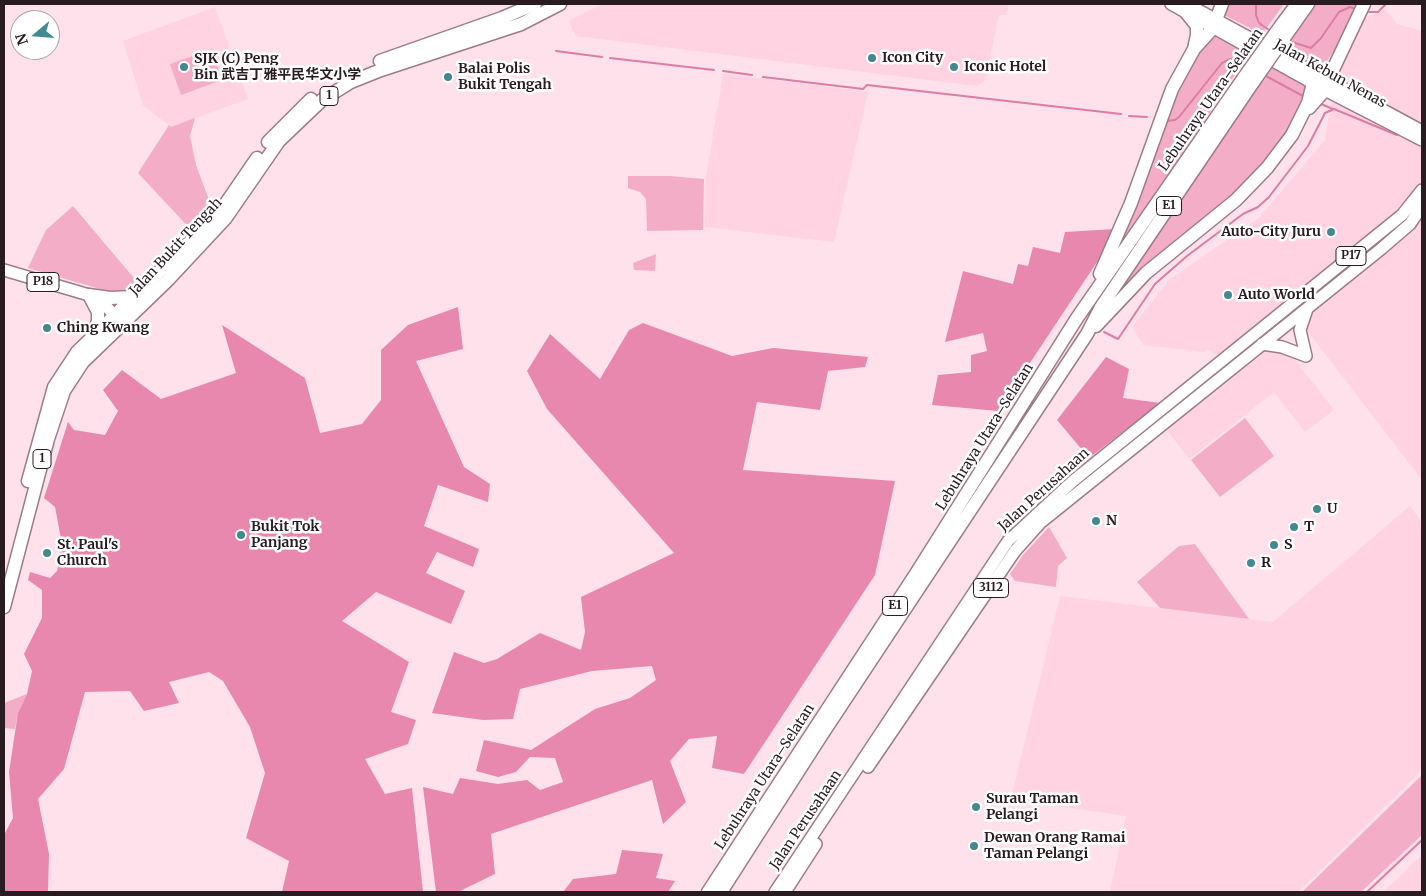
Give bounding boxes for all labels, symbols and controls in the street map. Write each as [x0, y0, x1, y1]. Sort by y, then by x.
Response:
north arrow [10, 10, 60, 60]
street label: Lebuhraya Utara–Selatan [1155, 25, 1267, 175]
text: N [11, 31, 32, 47]
street label: Jalan Kebun Nenas [1271, 36, 1389, 112]
place label: Icon City [882, 50, 943, 66]
place label: SJK (C) Peng Bin 武吉丁雅平民华文小学 [194, 51, 361, 84]
marker: Icon City [866, 52, 878, 64]
place label: Iconic Hotel [964, 59, 1046, 75]
marker: SJK (C) Peng Bin 武吉丁雅平民华文小学 [178, 61, 190, 73]
place label: Balai Polis Bukit Tengah [458, 61, 552, 94]
marker: Iconic Hotel [948, 61, 960, 73]
marker: Balai Polis Bukit Tengah [442, 71, 454, 83]
road number: 1 [320, 86, 338, 105]
street label: Jalan Bukit Tengah [126, 195, 226, 299]
road number: E1 [1156, 197, 1182, 216]
place label: Auto-City Juru [1221, 224, 1321, 240]
marker: Auto-City Juru [1325, 226, 1337, 238]
road number: P17 [1336, 247, 1366, 266]
road number: P18 [27, 272, 59, 292]
place label: Auto World [1238, 287, 1315, 303]
marker: Auto World [1222, 289, 1234, 301]
place label: Ching Kwang [57, 320, 149, 336]
marker: Ching Kwang [41, 322, 53, 334]
street label: Lebuhraya Utara–Selatan [933, 360, 1037, 514]
street label: Jalan Perusahaan [995, 445, 1093, 535]
road number: 1 [33, 449, 51, 468]
place label: U [1327, 501, 1337, 517]
marker: U [1311, 503, 1323, 515]
place label: N [1106, 513, 1117, 529]
marker: N [1090, 515, 1102, 527]
place label: Bukit Tok Panjang [251, 519, 319, 552]
place label: T [1304, 519, 1314, 535]
marker: T [1288, 521, 1300, 533]
marker: Bukit Tok Panjang [235, 529, 247, 541]
place label: St. Paul's Church [57, 537, 118, 570]
place label: S [1284, 537, 1292, 553]
marker: S [1268, 539, 1280, 551]
marker: St. Paul's Church [41, 547, 53, 559]
place label: R [1261, 555, 1271, 571]
marker: R [1245, 557, 1257, 569]
road number: 3112 [974, 578, 1008, 598]
road number: E1 [882, 596, 908, 616]
street label: Lebuhraya Utara–Selatan [712, 701, 818, 853]
street label: Jalan Perusahaan [767, 767, 845, 873]
place label: Surau Taman Pelangi [986, 791, 1078, 824]
marker: Surau Taman Pelangi [970, 801, 982, 813]
place label: Dewan Orang Ramai Taman Pelangi [984, 830, 1126, 862]
marker: Dewan Orang Ramai Taman Pelangi [968, 840, 980, 852]

